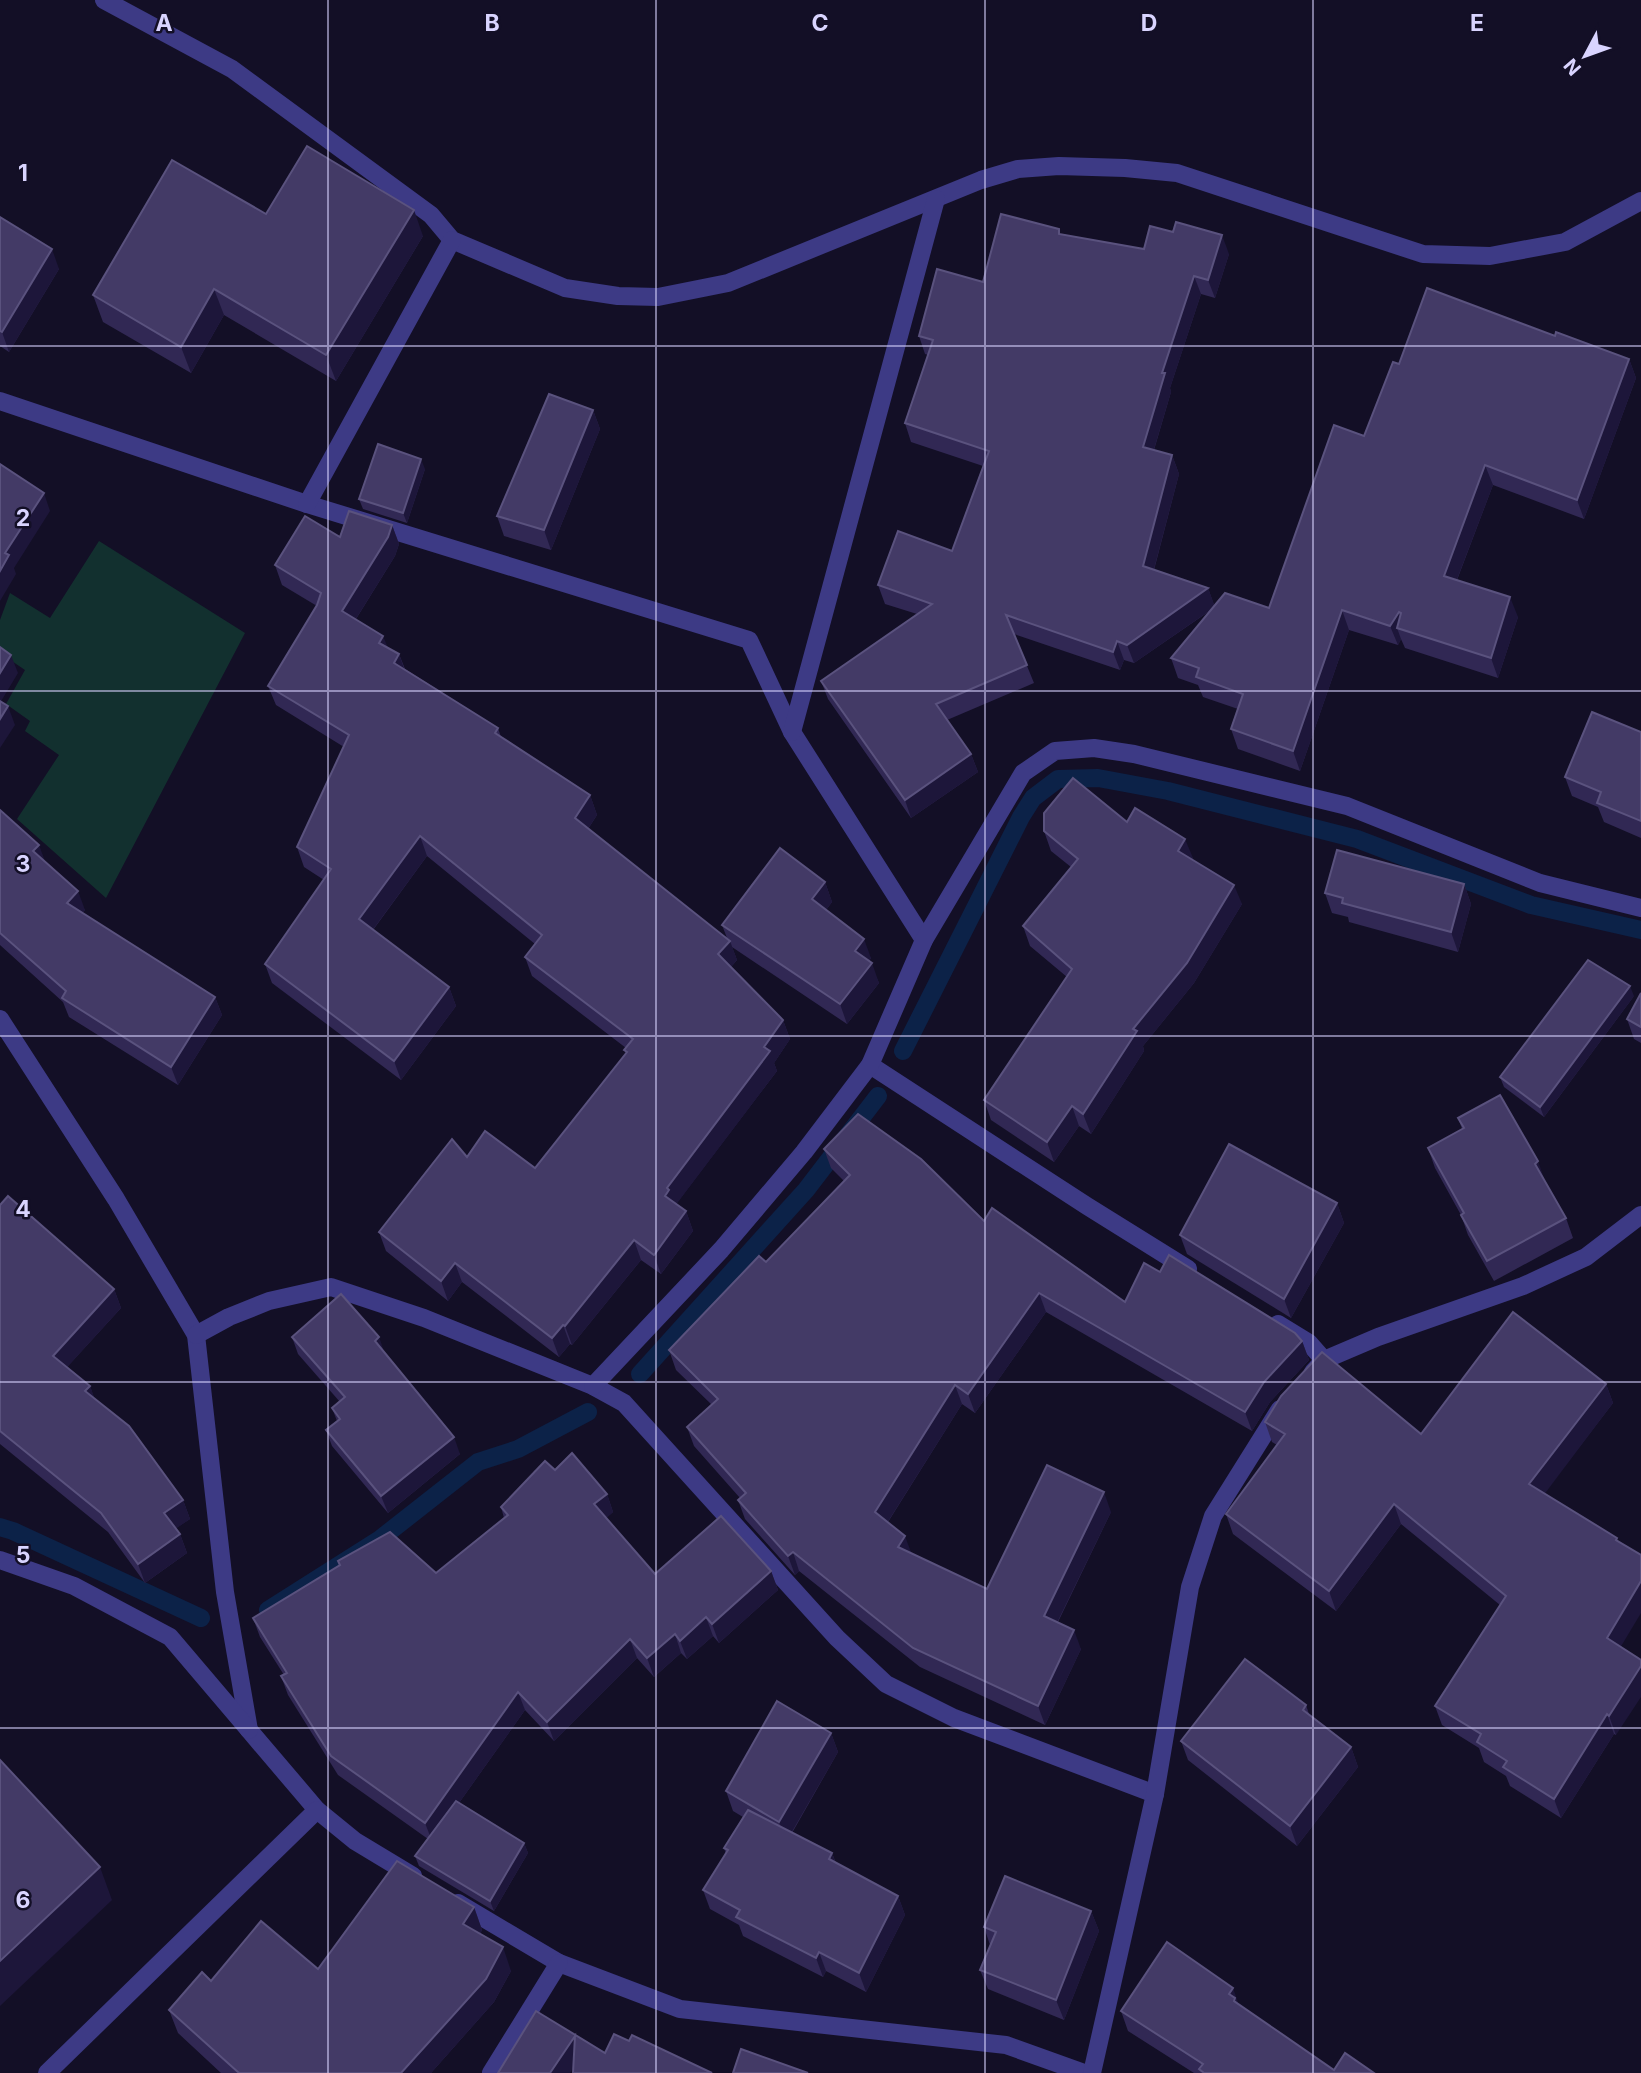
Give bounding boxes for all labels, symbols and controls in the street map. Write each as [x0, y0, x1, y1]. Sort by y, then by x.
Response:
text: A [155, 9, 173, 37]
text: B [484, 9, 500, 37]
text: C [811, 9, 829, 37]
text: D [1141, 9, 1157, 37]
text: E [1470, 9, 1484, 37]
north arrow [1550, 21, 1620, 91]
text: N [1559, 54, 1586, 80]
text: 1 [18, 159, 28, 187]
text: 2 [16, 504, 30, 532]
text: 3 [16, 850, 30, 878]
text: 4 [15, 1195, 31, 1223]
text: 5 [16, 1541, 30, 1569]
text: 6 [16, 1886, 30, 1914]

